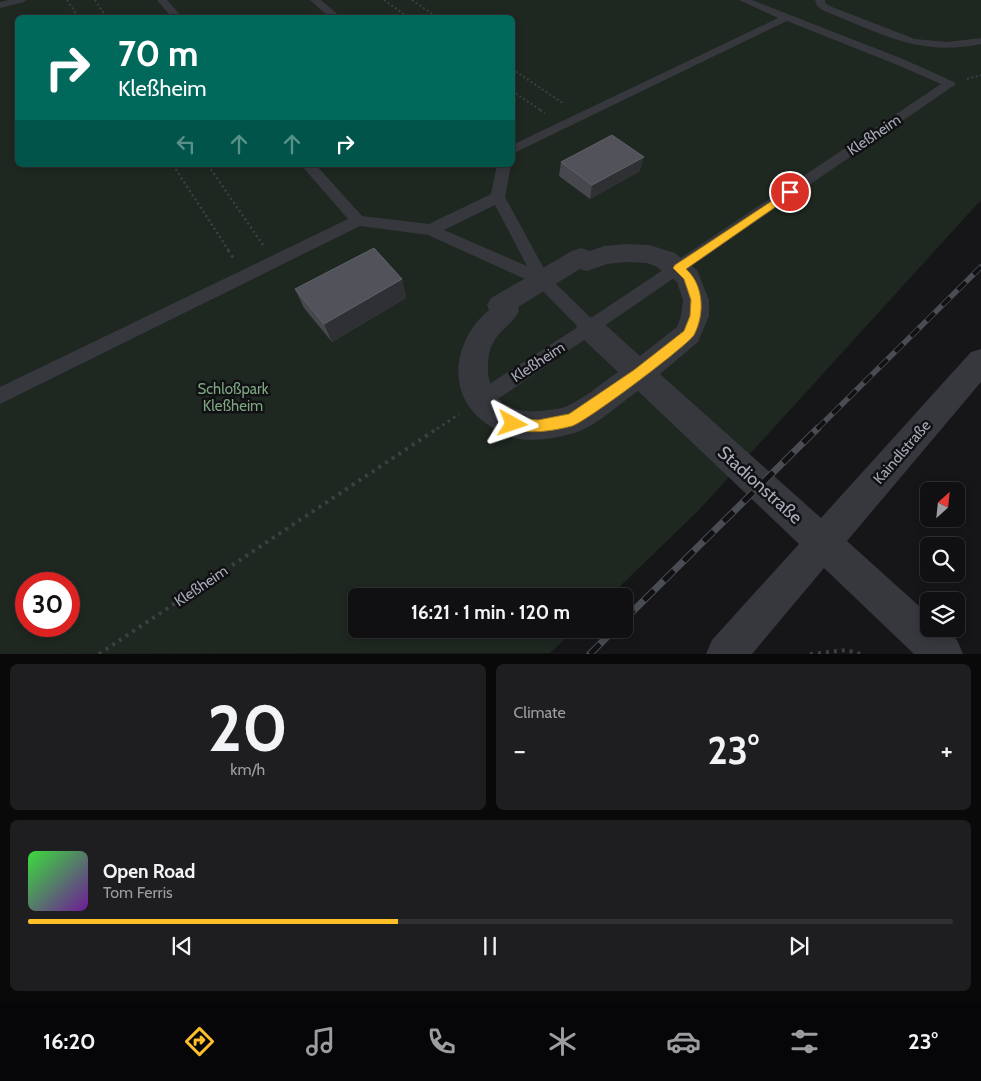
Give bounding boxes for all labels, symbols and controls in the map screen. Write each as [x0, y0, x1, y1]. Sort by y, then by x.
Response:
text: 70 m [118, 32, 199, 75]
icon: right [35, 35, 100, 100]
text: Kleßheim [118, 75, 207, 102]
street label: Kleßheim [844, 111, 904, 159]
icon: left [172, 130, 200, 158]
icon: ahead [225, 130, 253, 158]
icon: ahead [278, 130, 306, 158]
icon: right [331, 130, 359, 158]
pin [769, 171, 811, 213]
icon: arrive [776, 178, 804, 206]
street label: Kleßheim [508, 338, 568, 386]
park label: Schloßpark Kleßheim [198, 380, 269, 415]
position arrow [486, 397, 538, 449]
street label: Kaindlstraße [869, 416, 935, 488]
street label: Stadionstraße [713, 441, 807, 529]
north arrow [920, 482, 965, 528]
map controls [920, 482, 965, 637]
button: search [920, 537, 965, 582]
street label: Kleßheim [171, 562, 231, 610]
speed limit sign: 30 [15, 572, 80, 637]
button: layers [920, 592, 965, 637]
text: 16:21 · 1 min · 120 m [411, 601, 570, 624]
text: 20 [208, 688, 288, 767]
text: Climate [514, 703, 566, 722]
text: 23° [707, 727, 759, 774]
text: − [514, 733, 526, 767]
text: + [941, 733, 953, 767]
text: km/h [230, 760, 265, 779]
text: Open Road [103, 860, 195, 883]
text: Tom Ferris [103, 883, 173, 902]
icon: previous [168, 932, 196, 960]
icon: pause [476, 932, 504, 960]
icon: next [785, 932, 813, 960]
icon: directions [182, 1024, 217, 1059]
icon: music [303, 1024, 338, 1059]
icon: phone [424, 1024, 459, 1059]
icon: climate [545, 1024, 580, 1059]
icon: car [666, 1024, 701, 1059]
icon: filters [787, 1024, 822, 1059]
text: 16:20 [43, 1028, 96, 1055]
text: 23° [908, 1028, 938, 1055]

